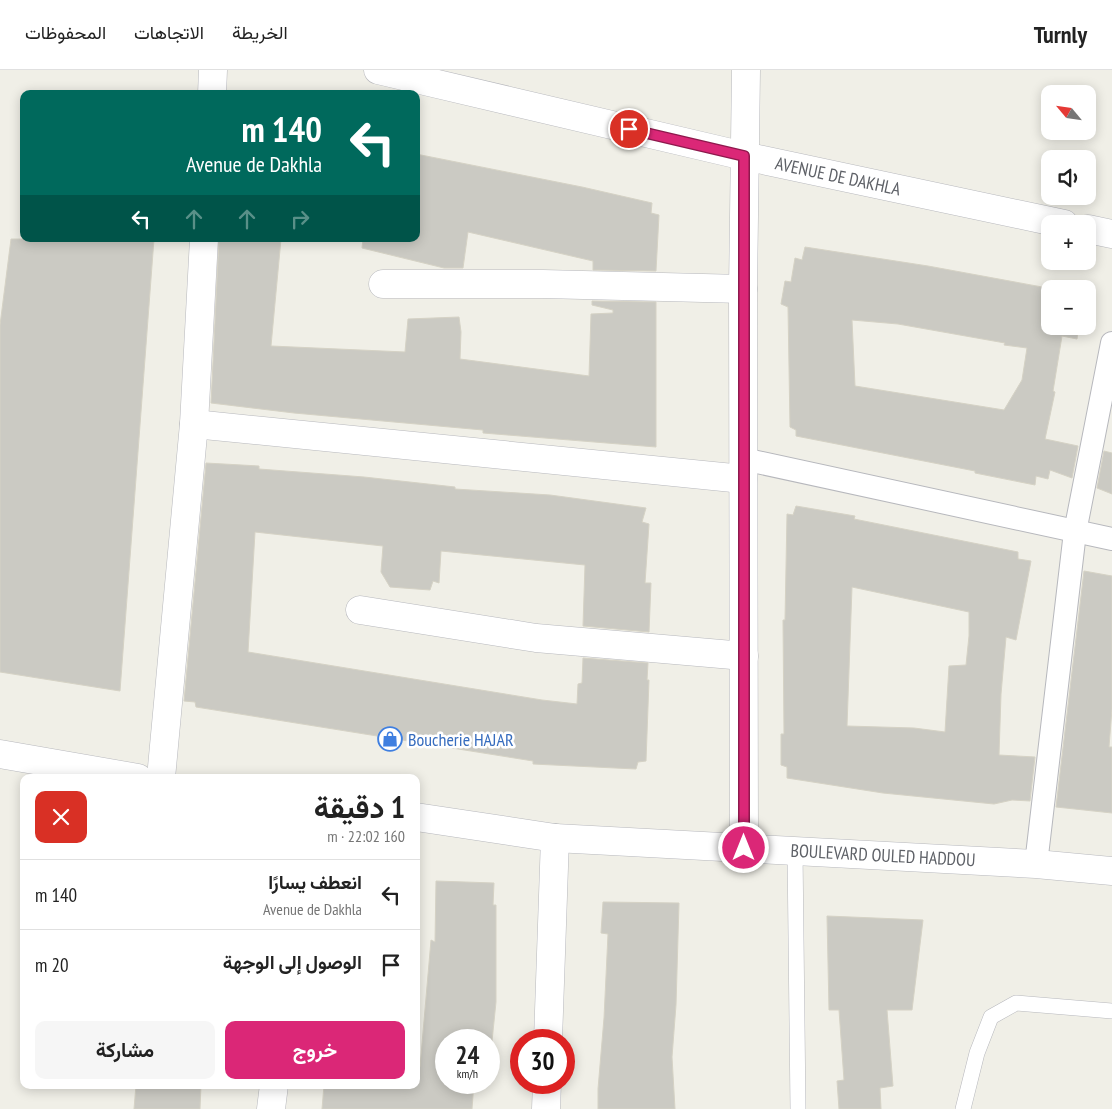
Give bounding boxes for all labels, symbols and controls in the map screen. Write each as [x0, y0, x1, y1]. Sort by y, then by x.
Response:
text: Turnly [1034, 19, 1087, 50]
text: المحفوظات [25, 21, 106, 44]
text: الاتجاهات [134, 21, 204, 44]
text: الخريطة [232, 21, 288, 44]
north arrow [1041, 85, 1096, 140]
map controls [1041, 85, 1096, 335]
text: 140 m [241, 106, 322, 152]
pin [608, 108, 650, 150]
icon: left [340, 110, 405, 175]
icon: arrive [615, 115, 643, 143]
text: Avenue de Dakhla [186, 150, 322, 178]
button: sound [1041, 150, 1096, 205]
street label: AVENUE DE DAKHLA [773, 151, 903, 201]
icon: left [127, 205, 155, 233]
icon: ahead [180, 205, 208, 233]
icon: ahead [233, 205, 261, 233]
icon: right [286, 205, 314, 233]
button: + [1041, 215, 1096, 270]
button: − [1041, 280, 1096, 335]
shop icon: Boucherie HAJAR [377, 726, 403, 752]
place label: Boucherie HAJAR [408, 728, 514, 751]
text: 1 دقيقة [314, 787, 405, 826]
button: close [35, 791, 87, 843]
position arrow [717, 821, 769, 873]
text: 160 m · 22:02 [327, 826, 405, 846]
street label: BOULEVARD OULED HADDOU [790, 839, 976, 871]
text: انعطف يسارًا [268, 870, 362, 894]
icon: left [377, 881, 405, 909]
text: 140 m [35, 883, 77, 907]
text: Avenue de Dakhla [263, 899, 362, 919]
text: الوصول إلى الوجهة [223, 950, 362, 974]
icon: arrive [377, 951, 405, 979]
text: 20 m [35, 953, 69, 977]
button: مشاركة [35, 1021, 215, 1079]
button: خروج [225, 1021, 405, 1079]
speed limit sign: 30 [510, 1029, 575, 1094]
text: 24 [456, 1039, 479, 1071]
text: km/h [457, 1066, 478, 1081]

